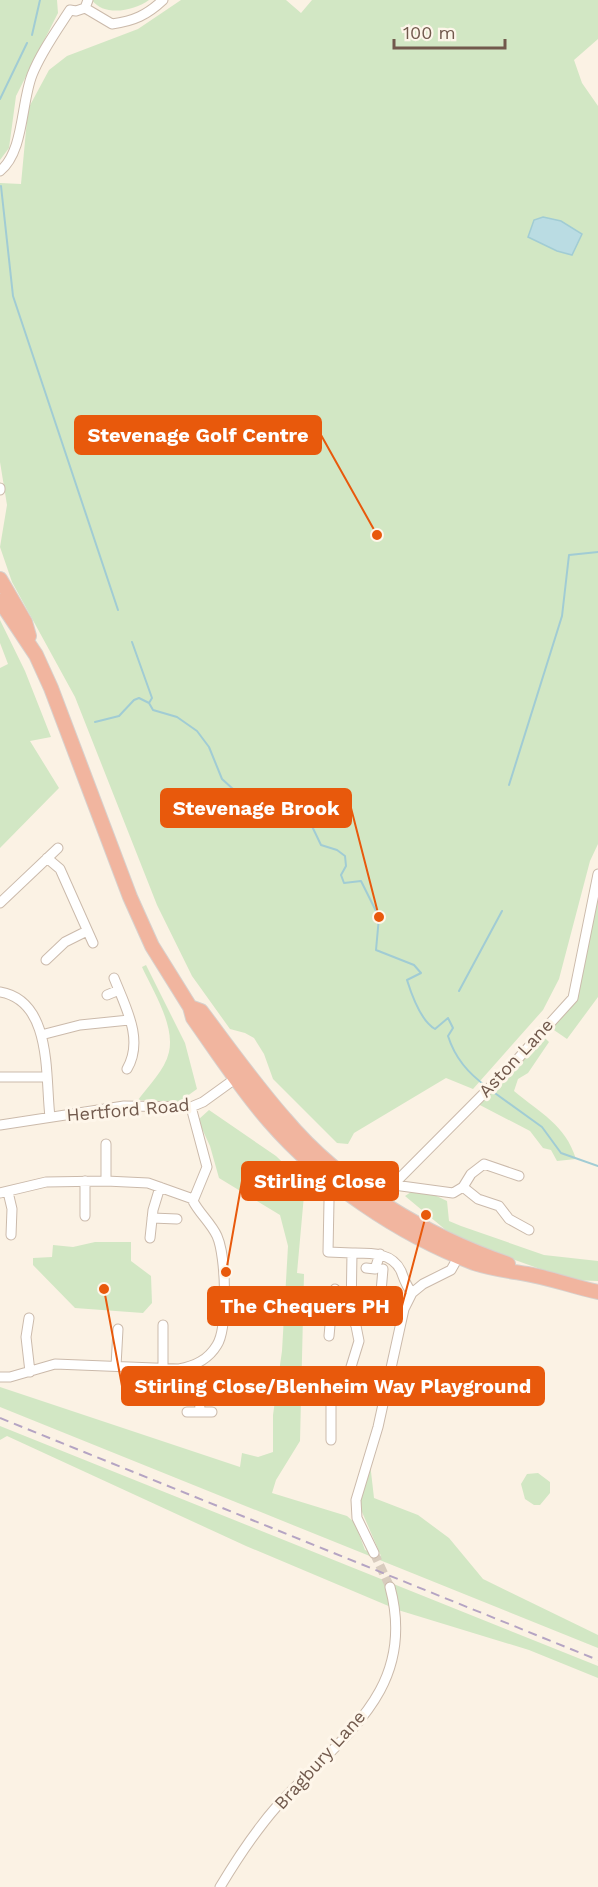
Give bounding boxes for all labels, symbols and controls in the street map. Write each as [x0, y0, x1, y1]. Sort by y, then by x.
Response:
scale bar [394, 12, 505, 50]
text: 100 m [403, 22, 456, 43]
callout: Stevenage Golf Centre [75, 416, 321, 454]
text: Stevenage Golf Centre [87, 423, 309, 447]
callout: Stevenage Brook [161, 789, 351, 827]
text: Stevenage Brook [173, 796, 340, 820]
street label: Aston Lane [474, 1014, 557, 1101]
street label: Hertford Road [66, 1094, 190, 1125]
callout: Stirling Close [242, 1162, 398, 1200]
text: Stirling Close [254, 1169, 386, 1193]
callout: The Chequers PH [208, 1287, 402, 1325]
text: The Chequers PH [220, 1294, 390, 1318]
callout: Stirling Close/Blenheim Way Playground [122, 1367, 544, 1405]
text: Stirling Close/Blenheim Way Playground [135, 1374, 531, 1398]
street label: Bragbury Lane [270, 1706, 370, 1813]

